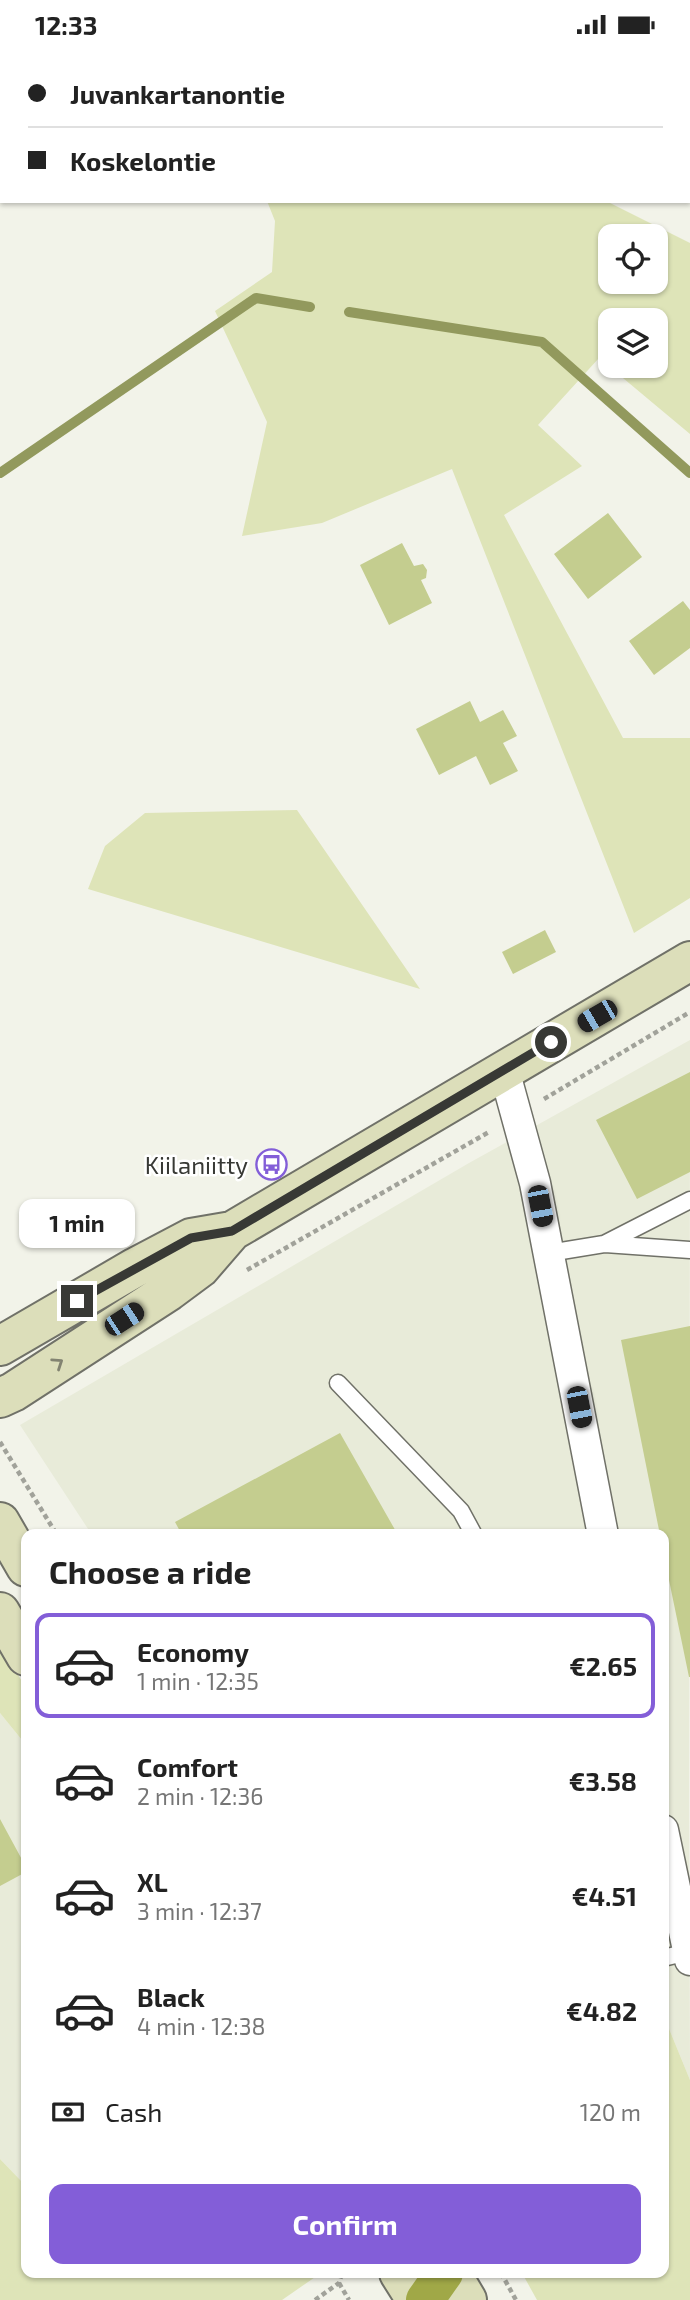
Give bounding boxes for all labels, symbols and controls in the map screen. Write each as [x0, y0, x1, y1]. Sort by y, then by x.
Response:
text: 12:33 [35, 9, 98, 40]
text: Juvankartanontie [70, 78, 285, 109]
text: Koskelontie [70, 145, 216, 176]
map controls [598, 224, 668, 378]
button: locate [598, 224, 668, 294]
button: layers [598, 308, 668, 378]
car [574, 996, 621, 1036]
route start [535, 1026, 567, 1058]
bus stop icon: Kiilaniitty [254, 1147, 288, 1181]
place label: Kiilaniitty [145, 1150, 248, 1179]
car [526, 1183, 555, 1229]
callout: 1 min [19, 1199, 135, 1249]
text: 1 min [49, 1209, 105, 1237]
route end [61, 1285, 93, 1317]
car [101, 1299, 148, 1339]
one-way arrow [50, 1358, 63, 1371]
car [565, 1384, 594, 1430]
text: Choose a ride [49, 1552, 252, 1590]
icon: car [53, 1634, 116, 1697]
text: Economy [137, 1636, 249, 1667]
text: €2.65 [569, 1650, 637, 1681]
text: 1 min · 12:35 [137, 1667, 259, 1695]
icon: car [53, 1749, 116, 1812]
text: Comfort [137, 1751, 238, 1782]
text: €3.58 [569, 1765, 637, 1796]
text: 2 min · 12:36 [137, 1782, 263, 1810]
icon: car [53, 1864, 116, 1927]
text: XL [137, 1866, 168, 1897]
text: €4.51 [572, 1880, 637, 1911]
text: 3 min · 12:37 [137, 1897, 262, 1925]
icon: car [53, 1979, 116, 2042]
text: Black [137, 1981, 205, 2012]
text: €4.82 [566, 1995, 637, 2026]
text: 4 min · 12:38 [137, 2012, 265, 2040]
icon: cash [49, 2093, 87, 2131]
text: Cash [105, 2096, 162, 2127]
text: 120 m [580, 2098, 641, 2126]
button: Confirm [49, 2184, 641, 2264]

